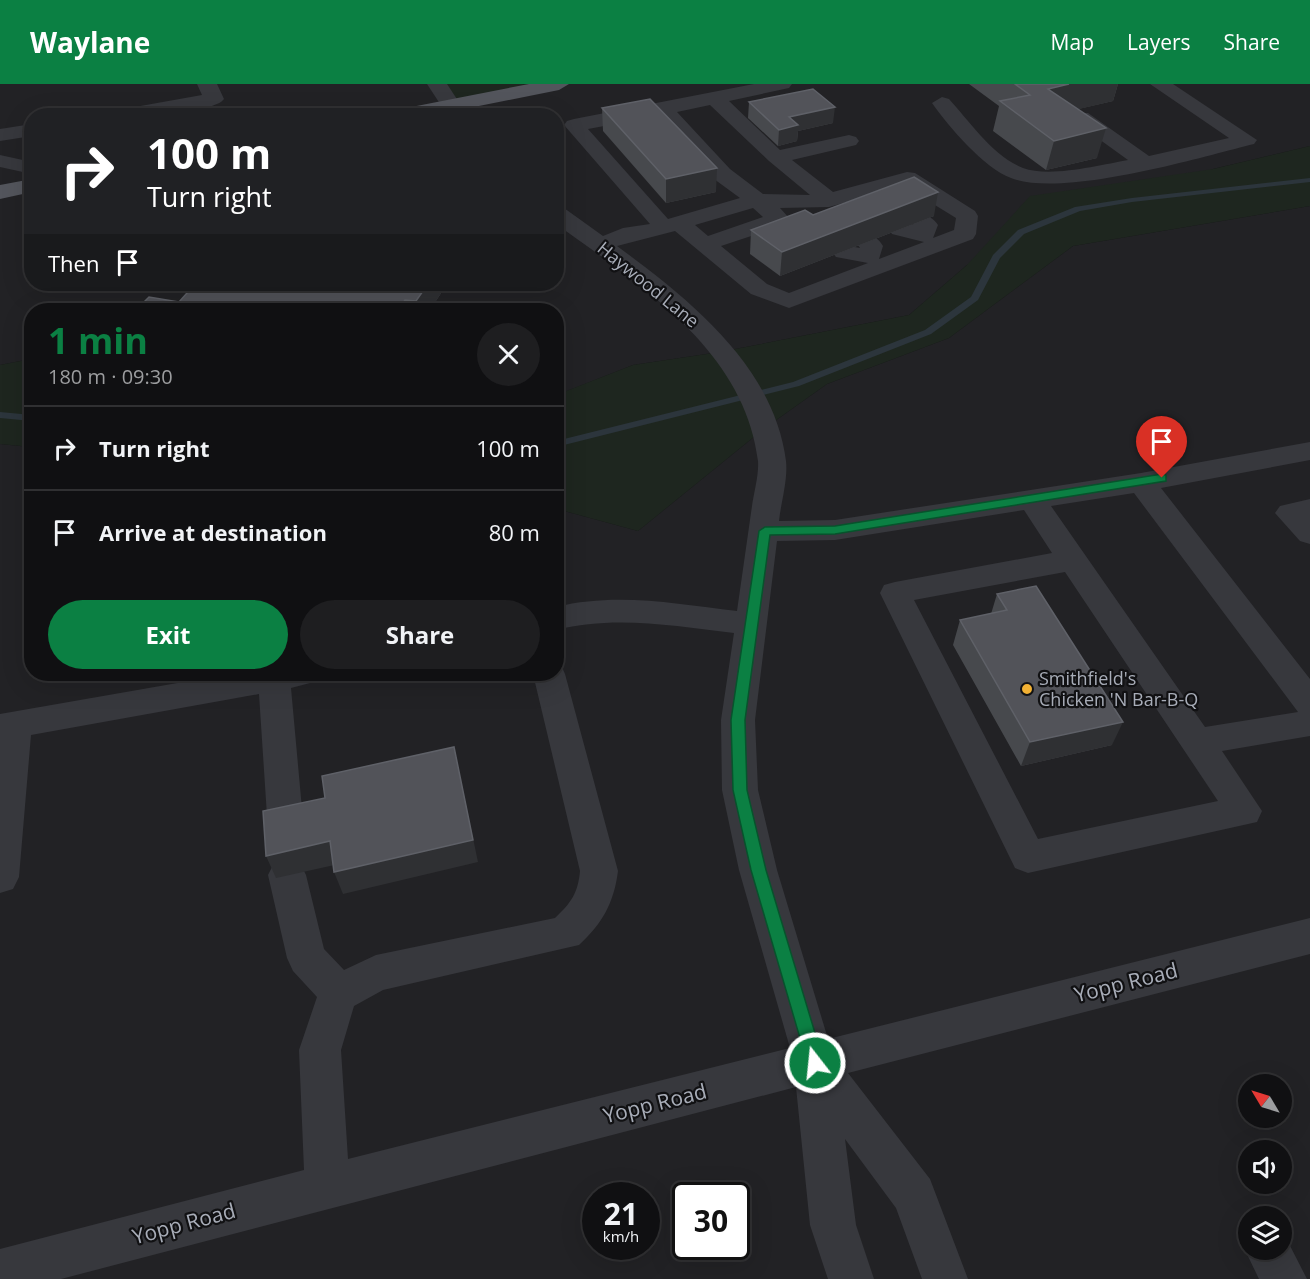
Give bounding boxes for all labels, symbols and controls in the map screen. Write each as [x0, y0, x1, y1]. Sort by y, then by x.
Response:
text: Waylane [30, 23, 150, 61]
text: Map [1051, 28, 1094, 56]
text: Layers [1127, 28, 1191, 56]
text: Share [1224, 28, 1280, 56]
text: 100 m [147, 124, 271, 181]
icon: right [48, 132, 126, 210]
text: Turn right [147, 178, 272, 215]
street label: Haywood Lane [593, 236, 704, 333]
icon: arrive [111, 246, 144, 279]
text: Then [48, 248, 99, 278]
text: 1 min [48, 316, 148, 365]
button: close [477, 323, 540, 386]
text: 180 m · 09:30 [48, 363, 173, 390]
pin [1136, 416, 1187, 478]
icon: arrive [1145, 425, 1178, 458]
icon: right [48, 432, 81, 465]
text: Turn right [99, 433, 210, 463]
text: 100 m [476, 433, 540, 463]
icon: arrive [48, 516, 81, 549]
text: Arrive at destination [99, 517, 327, 547]
text: 80 m [489, 517, 540, 547]
button: Exit [48, 600, 288, 669]
button: Share [300, 600, 540, 669]
place label: Smithfield's Chicken 'N Bar-B-Q [1039, 666, 1198, 711]
marker: Smithfield's Chicken 'N Bar-B-Q [1020, 682, 1034, 696]
street label: Yopp Road [1071, 956, 1180, 1008]
position arrow [783, 1031, 847, 1095]
north arrow [1238, 1074, 1292, 1128]
map controls [1238, 1074, 1292, 1260]
street label: Yopp Road [600, 1077, 709, 1129]
button: sound [1238, 1140, 1292, 1194]
speed limit sign: 30 [672, 1182, 750, 1260]
text: 21 [604, 1193, 638, 1234]
street label: Yopp Road [129, 1196, 238, 1250]
button: layers [1238, 1206, 1292, 1260]
text: km/h [603, 1226, 639, 1246]

